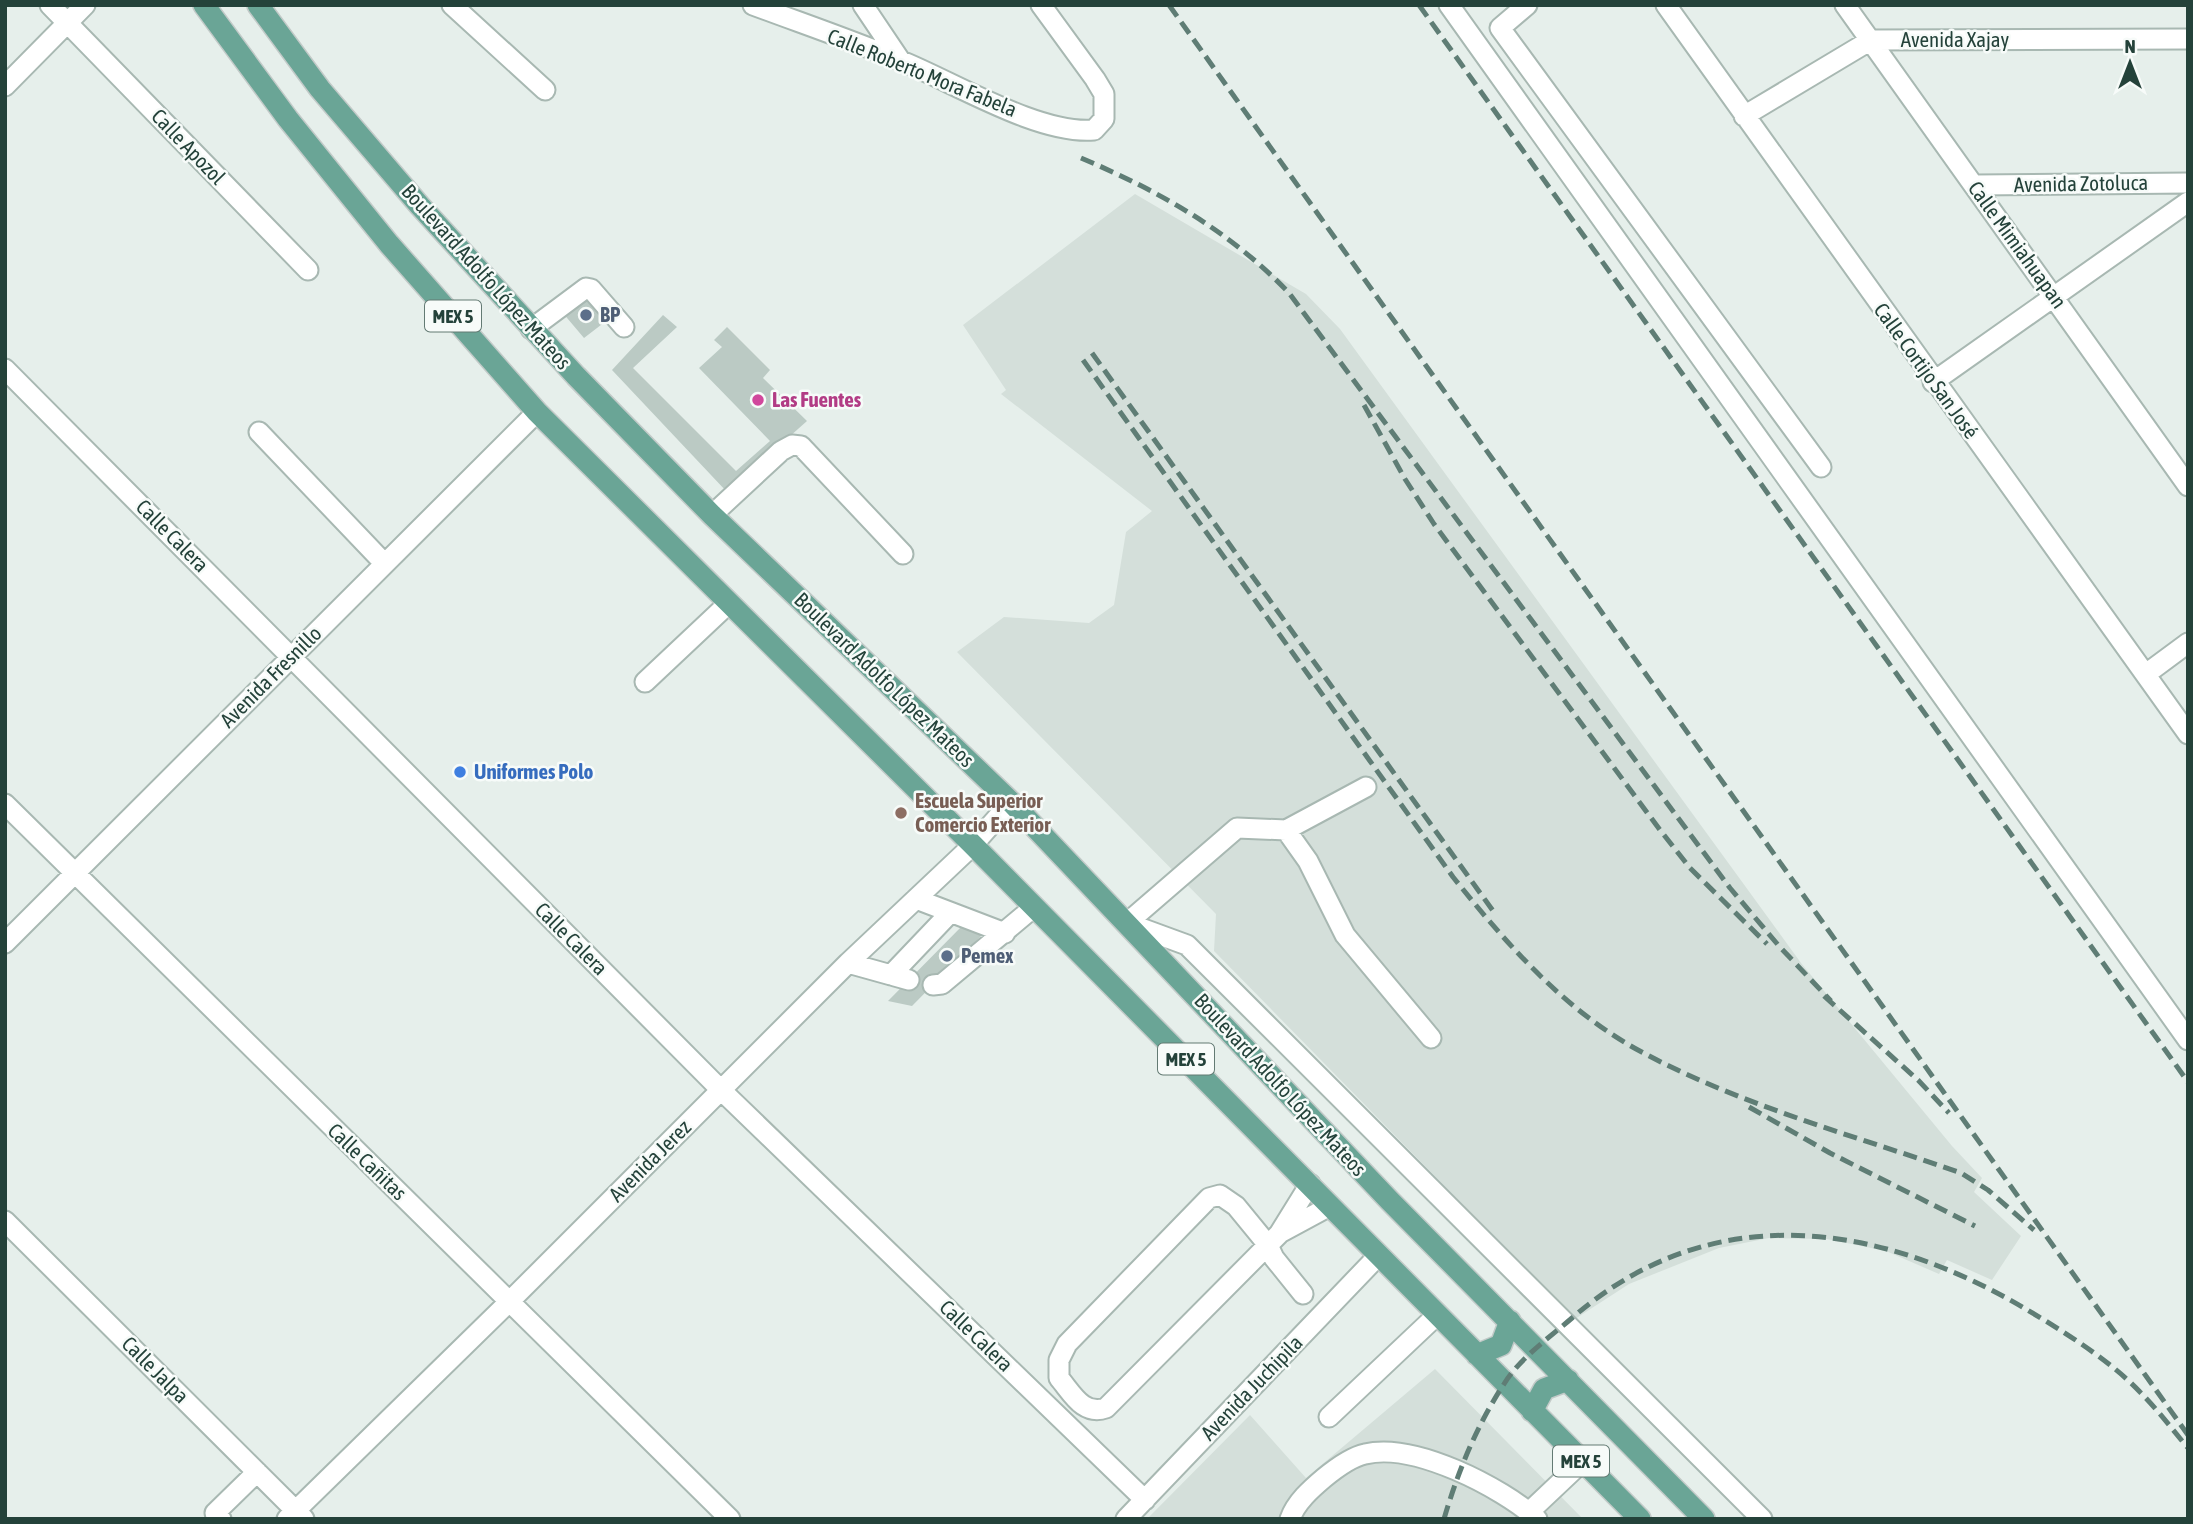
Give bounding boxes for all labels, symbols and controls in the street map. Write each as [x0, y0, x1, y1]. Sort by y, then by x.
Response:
street label: Calle Roberto Mora Fabela [824, 23, 1021, 121]
street label: Avenida Xajay [1901, 27, 2010, 51]
north arrow [2095, 28, 2165, 98]
text: N [2124, 35, 2136, 57]
street label: Calle Apozol [147, 104, 231, 189]
street label: Avenida Zotoluca [2014, 170, 2148, 196]
street label: Calle Mimiahuapan [1964, 176, 2072, 313]
street label: Boulevard Adolfo López Mateos [397, 179, 576, 374]
street label: Calle Cortijo San José [1870, 298, 1984, 443]
road number: MEX 5 [425, 300, 481, 332]
place label: BP [600, 302, 621, 326]
marker: BP [578, 307, 594, 323]
place label: Las Fuentes [772, 387, 862, 411]
marker: Las Fuentes [750, 392, 766, 408]
street label: Calle Calera [132, 494, 214, 576]
street label: Boulevard Adolfo López Mateos [790, 587, 980, 771]
street label: Avenida Fresnillo [215, 621, 326, 732]
place label: Uniformes Polo [474, 759, 594, 783]
marker: Uniformes Polo [452, 764, 468, 780]
place label: Escuela Superior Comercio Exterior [915, 788, 1051, 836]
marker: Escuela Superior Comercio Exterior [893, 805, 909, 821]
street label: Calle Calera [531, 897, 613, 979]
place label: Pemex [961, 943, 1014, 967]
marker: Pemex [939, 948, 955, 964]
street label: Boulevard Adolfo López Mateos [1190, 988, 1371, 1180]
road number: MEX 5 [1158, 1044, 1214, 1074]
street label: Avenida Jerez [604, 1114, 695, 1206]
street label: Calle Cañitas [323, 1118, 412, 1205]
street label: Calle Calera [935, 1295, 1018, 1376]
street label: Avenida Juchipila [1196, 1330, 1307, 1444]
street label: Calle Jalpa [117, 1331, 194, 1408]
road number: MEX 5 [1553, 1446, 1609, 1476]

